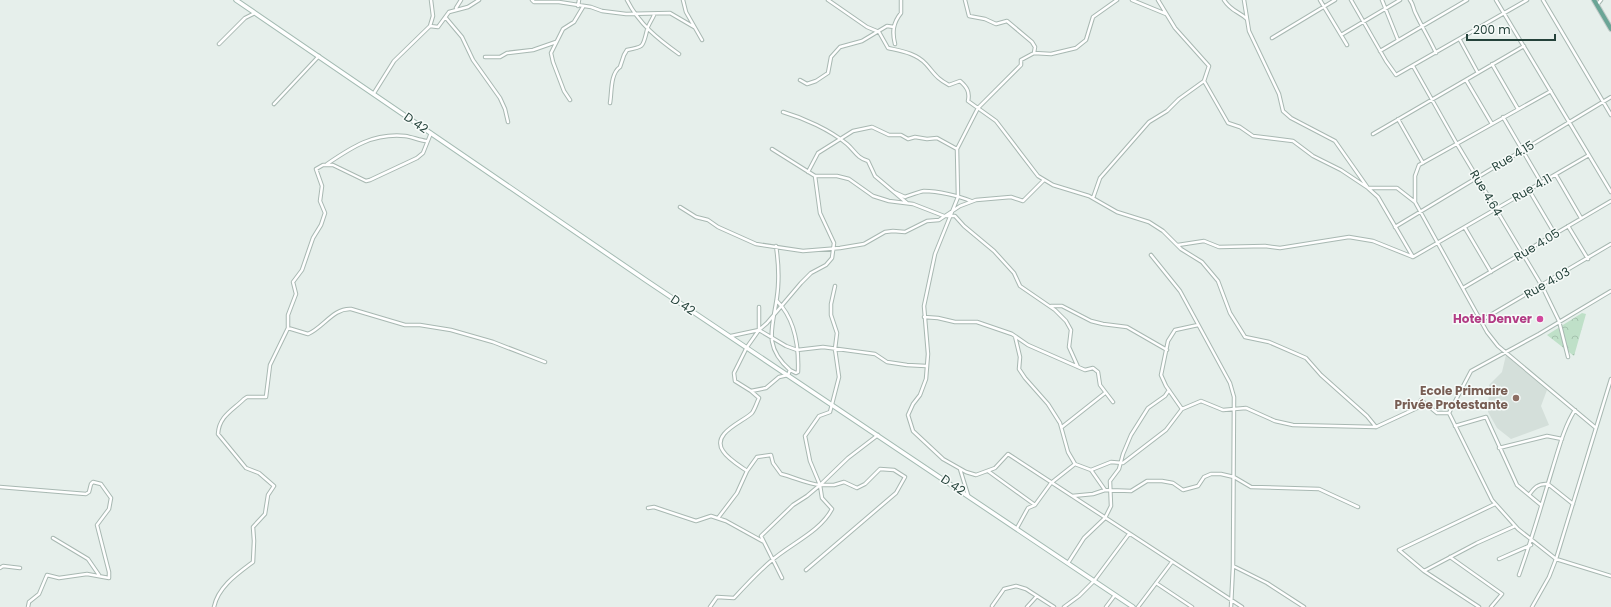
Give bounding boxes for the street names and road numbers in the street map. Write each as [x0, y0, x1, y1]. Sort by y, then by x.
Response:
street label: D 42 [401, 108, 432, 137]
street label: Rue 4.15 [1488, 136, 1537, 175]
street label: Rue 4.64 [1466, 167, 1507, 219]
street label: Rue 4.11 [1509, 169, 1555, 206]
street label: Rue 4.05 [1511, 224, 1563, 265]
street label: Rue 4.03 [1521, 263, 1573, 303]
street label: D 42 [668, 290, 699, 319]
street label: D 42 [938, 470, 969, 499]

